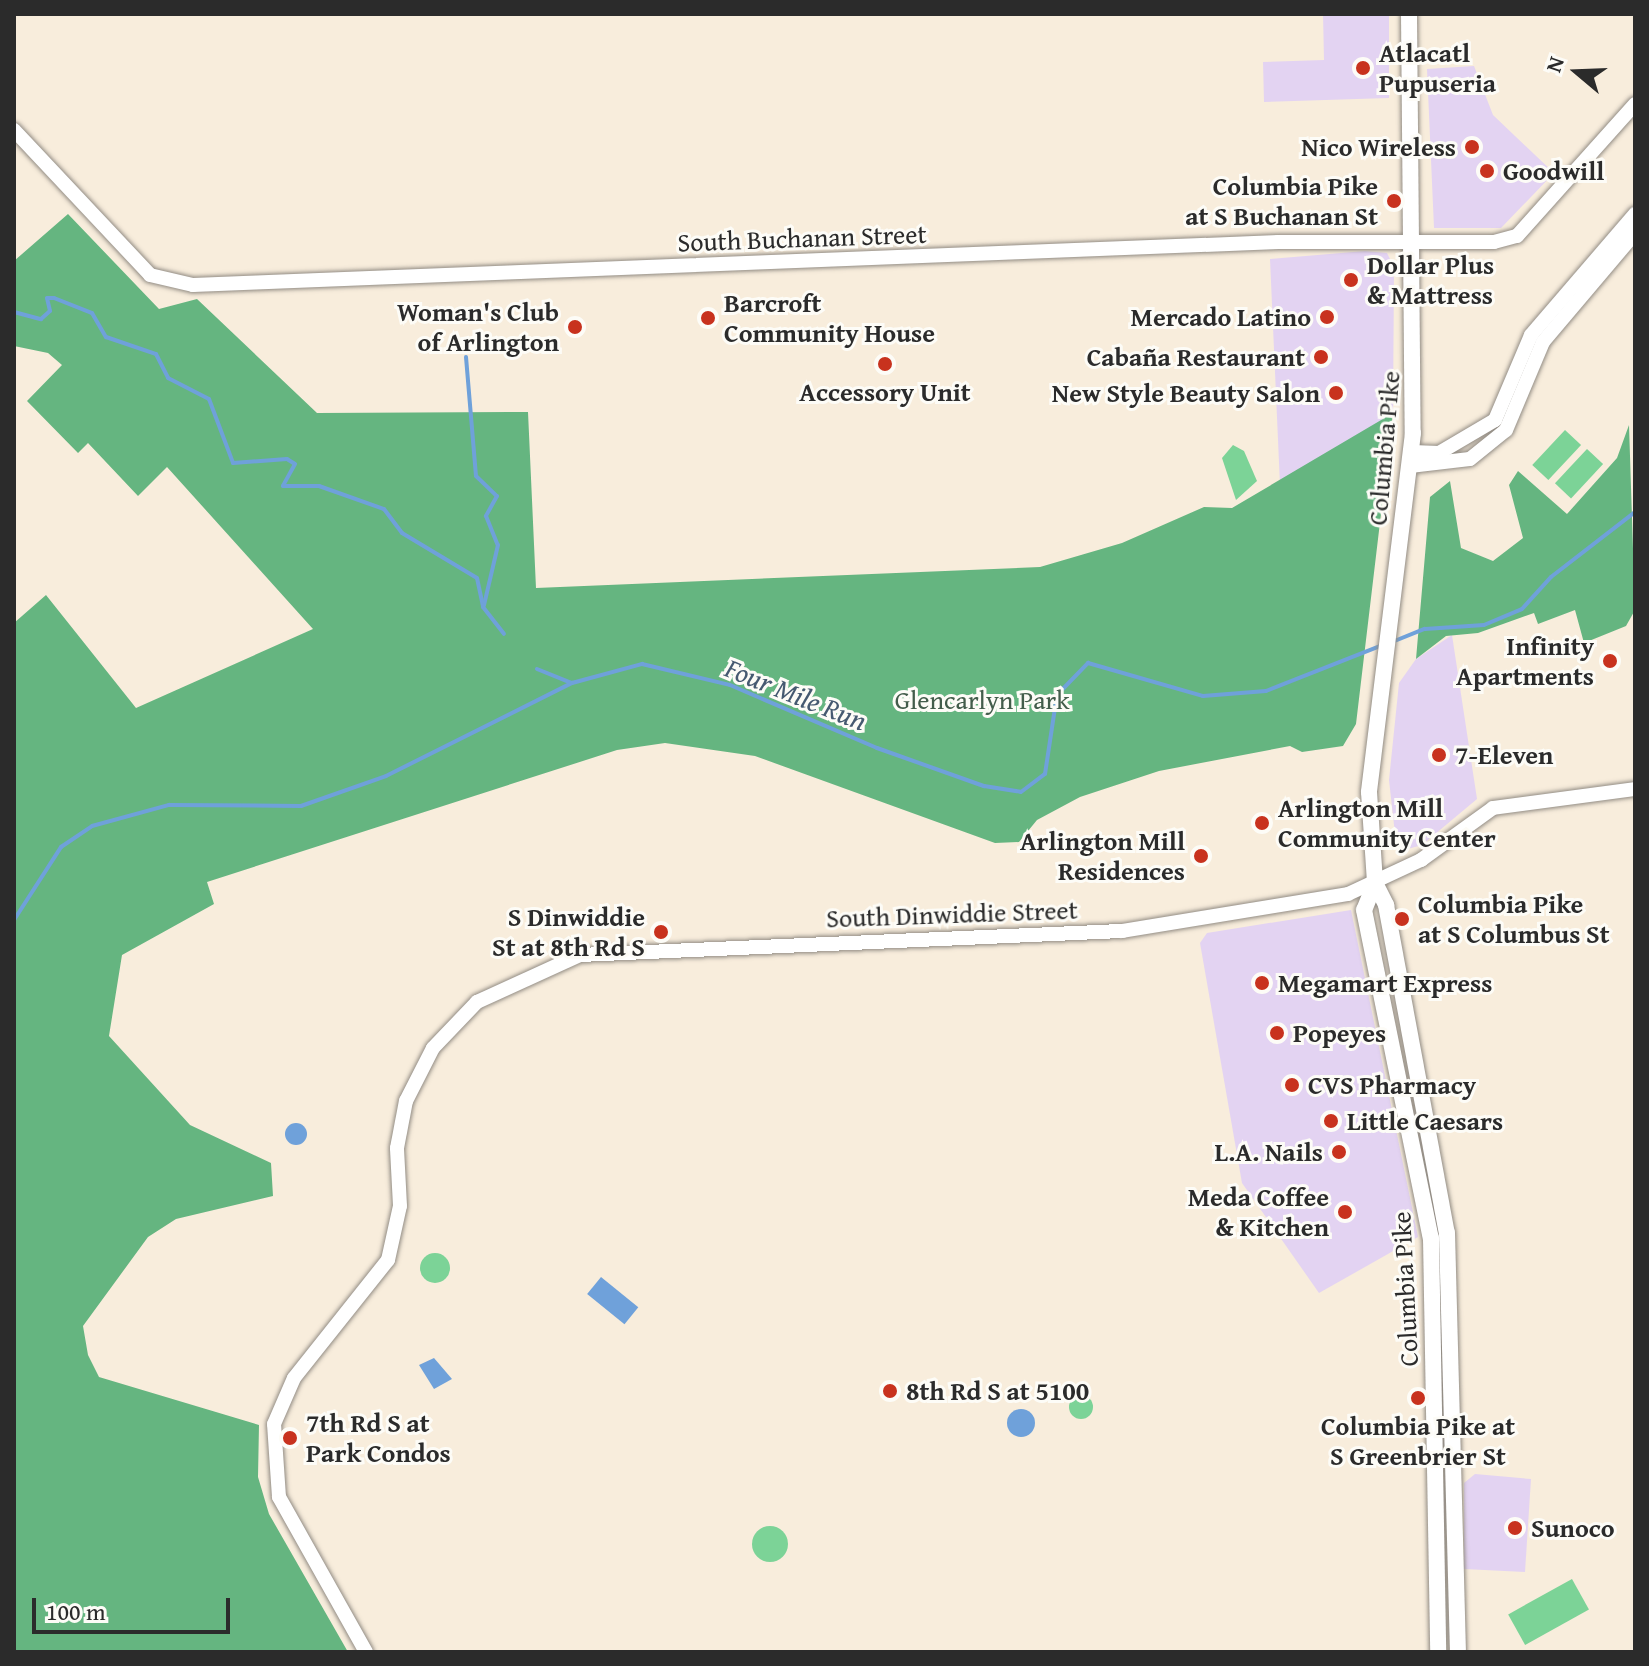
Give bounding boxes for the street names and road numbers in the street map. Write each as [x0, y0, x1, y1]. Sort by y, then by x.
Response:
street label: South Buchanan Street [677, 218, 927, 258]
street label: Columbia Pike [1362, 369, 1406, 527]
street label: South Dinwiddie Street [826, 894, 1078, 934]
street label: Columbia Pike [1385, 1211, 1425, 1367]

